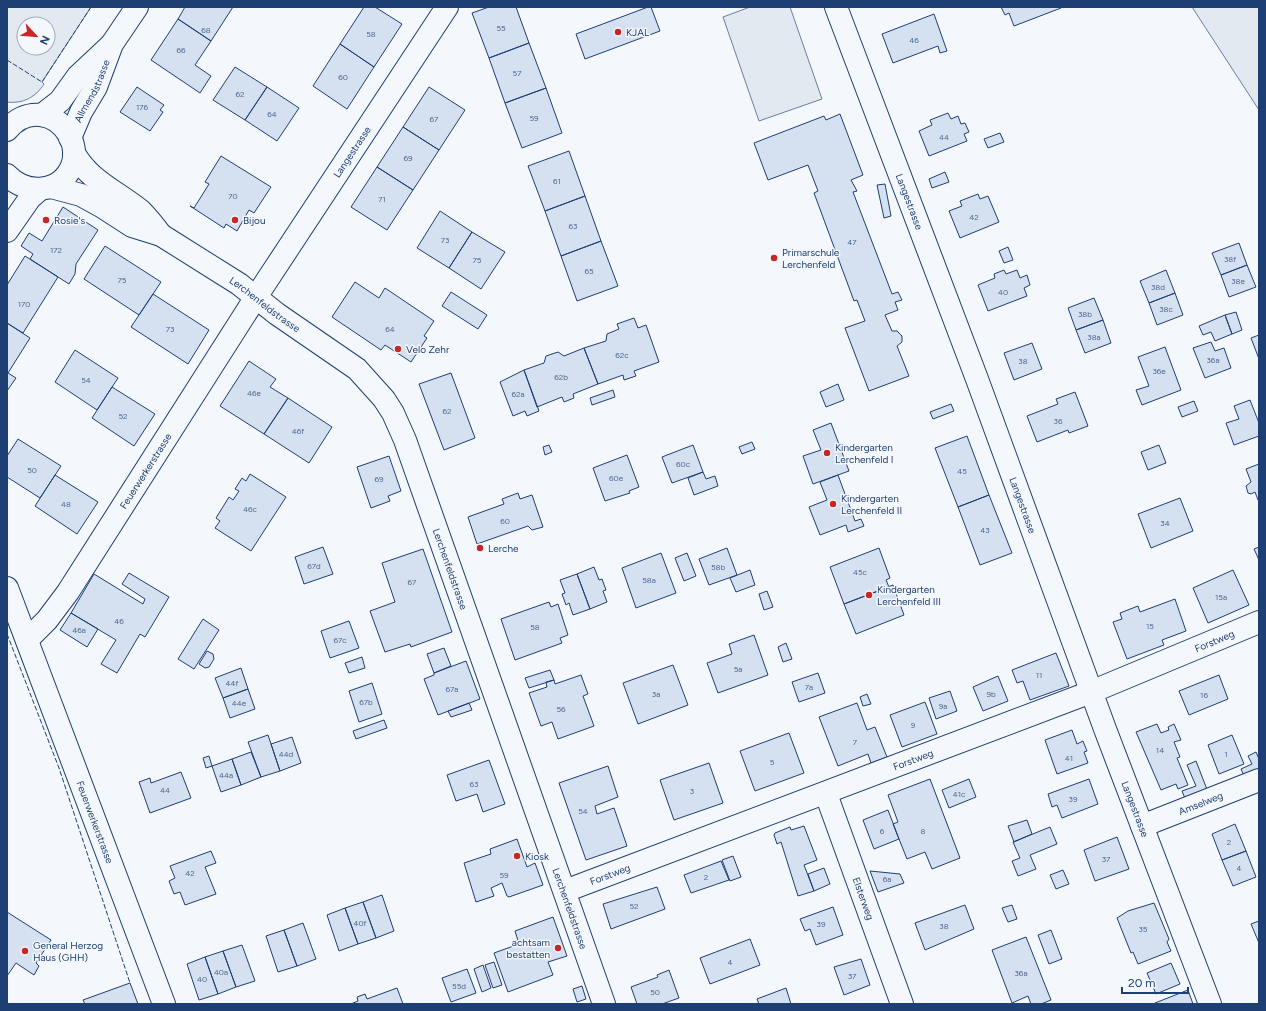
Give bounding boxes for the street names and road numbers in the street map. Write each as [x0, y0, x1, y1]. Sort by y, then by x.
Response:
street label: Allmendstrasse [71, 57, 113, 124]
street label: Langestrasse [330, 123, 374, 180]
street label: Langestrasse [893, 172, 926, 232]
street label: Lerchenfeldstrasse [227, 274, 303, 335]
street label: Feuerwerkerstrasse [117, 430, 175, 511]
street label: Langestrasse [1006, 475, 1039, 536]
street label: Lerchenfeldstrasse [430, 527, 470, 612]
street label: Forstweg [1193, 627, 1237, 655]
street label: Forstweg [891, 746, 935, 773]
street label: Feuerwerkerstrasse [73, 779, 116, 866]
street label: Langestrasse [1118, 779, 1152, 839]
street label: Amselweg [1177, 789, 1225, 818]
street label: Forstweg [588, 861, 632, 888]
street label: Lerchenfeldstrasse [550, 866, 590, 951]
street label: Elsterweg [850, 875, 877, 922]

